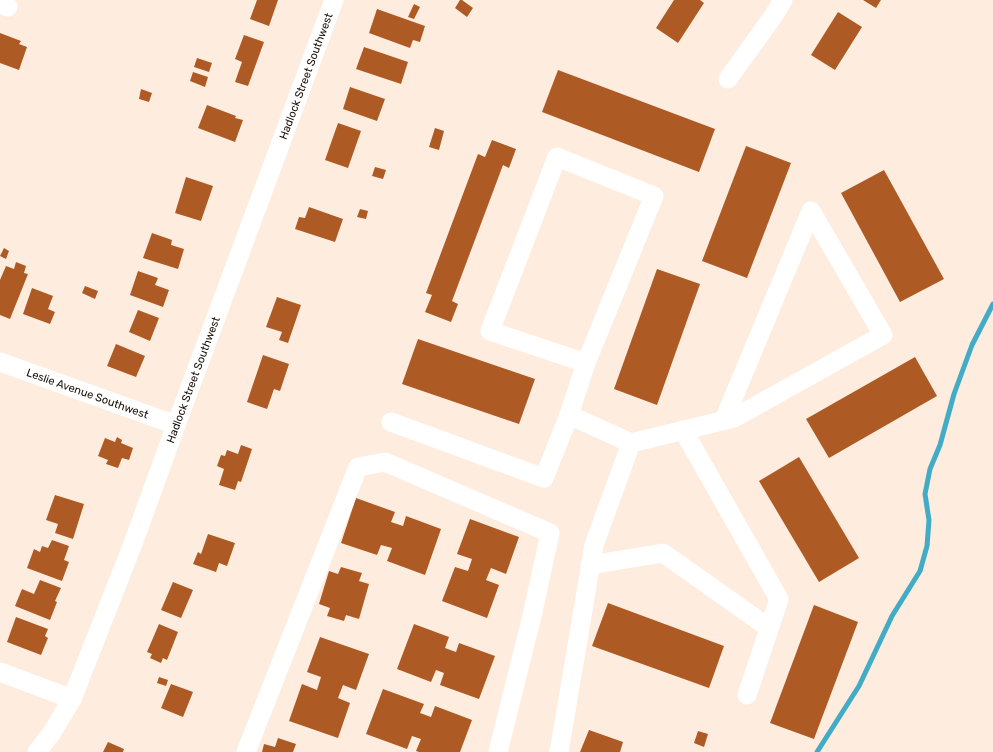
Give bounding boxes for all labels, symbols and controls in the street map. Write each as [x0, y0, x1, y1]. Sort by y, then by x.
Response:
street label: Hadlock Street Southwest [276, 10, 335, 141]
street label: Hadlock Street Southwest [164, 314, 222, 445]
street label: Leslie Avenue Southwest [25, 366, 151, 421]

